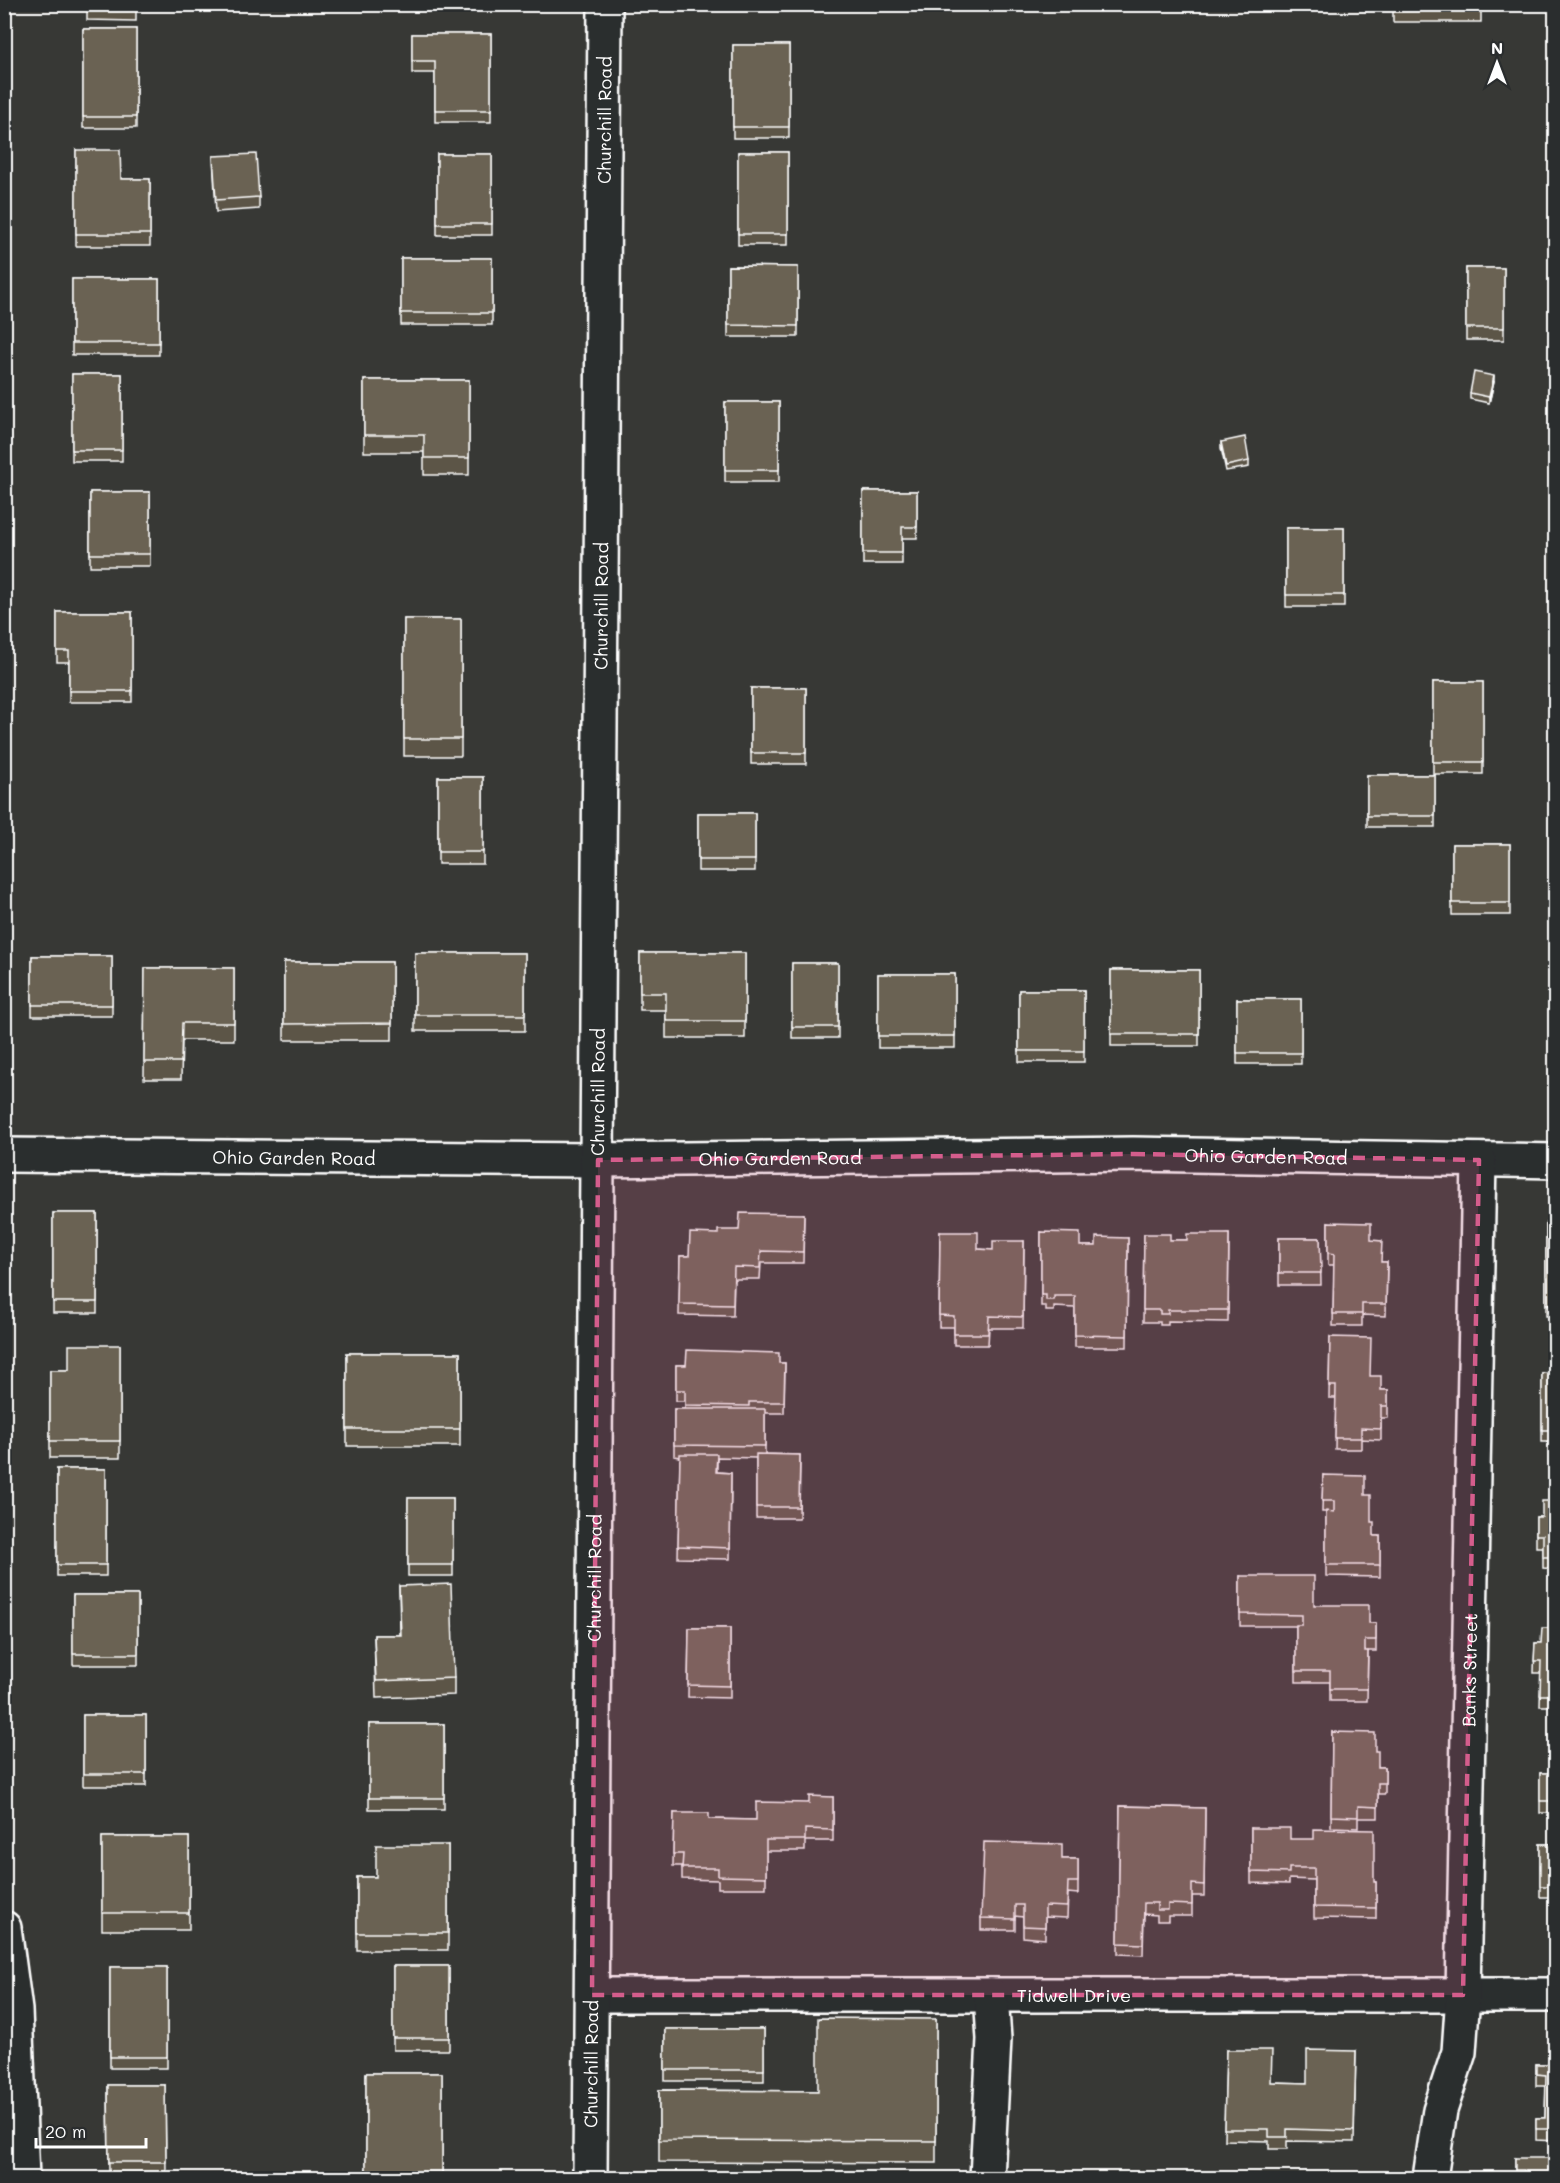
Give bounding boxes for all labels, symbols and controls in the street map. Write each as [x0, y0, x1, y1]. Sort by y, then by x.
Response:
north arrow [1467, 33, 1527, 93]
text: N [1491, 37, 1503, 58]
street label: Churchill Road [592, 56, 617, 184]
street label: Churchill Road [588, 542, 613, 670]
street label: Churchill Road [585, 1028, 610, 1156]
street label: Ohio Garden Road [1184, 1143, 1348, 1170]
street label: Ohio Garden Road [212, 1145, 376, 1170]
street label: Ohio Garden Road [698, 1145, 862, 1171]
street label: Churchill Road [582, 1514, 607, 1642]
street label: Banks Street [1456, 1613, 1482, 1727]
street label: Tidwell Drive [1017, 1983, 1131, 2007]
street label: Churchill Road [578, 2000, 603, 2128]
scale bar [36, 2111, 146, 2149]
text: 20 m [45, 2119, 86, 2143]

